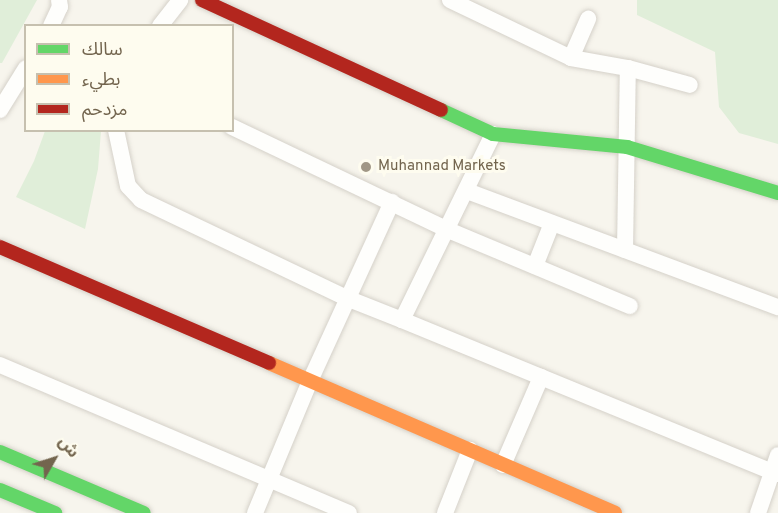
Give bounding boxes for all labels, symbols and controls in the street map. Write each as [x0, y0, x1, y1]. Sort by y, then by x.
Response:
legend [24, 24, 234, 132]
text: سالك [82, 39, 123, 62]
text: بطيء [82, 69, 120, 92]
text: مزدحم [82, 99, 127, 122]
place label: Muhannad Markets [378, 158, 506, 176]
marker: Muhannad Markets [359, 160, 373, 174]
north arrow [24, 429, 84, 489]
text: ش [53, 433, 83, 462]

